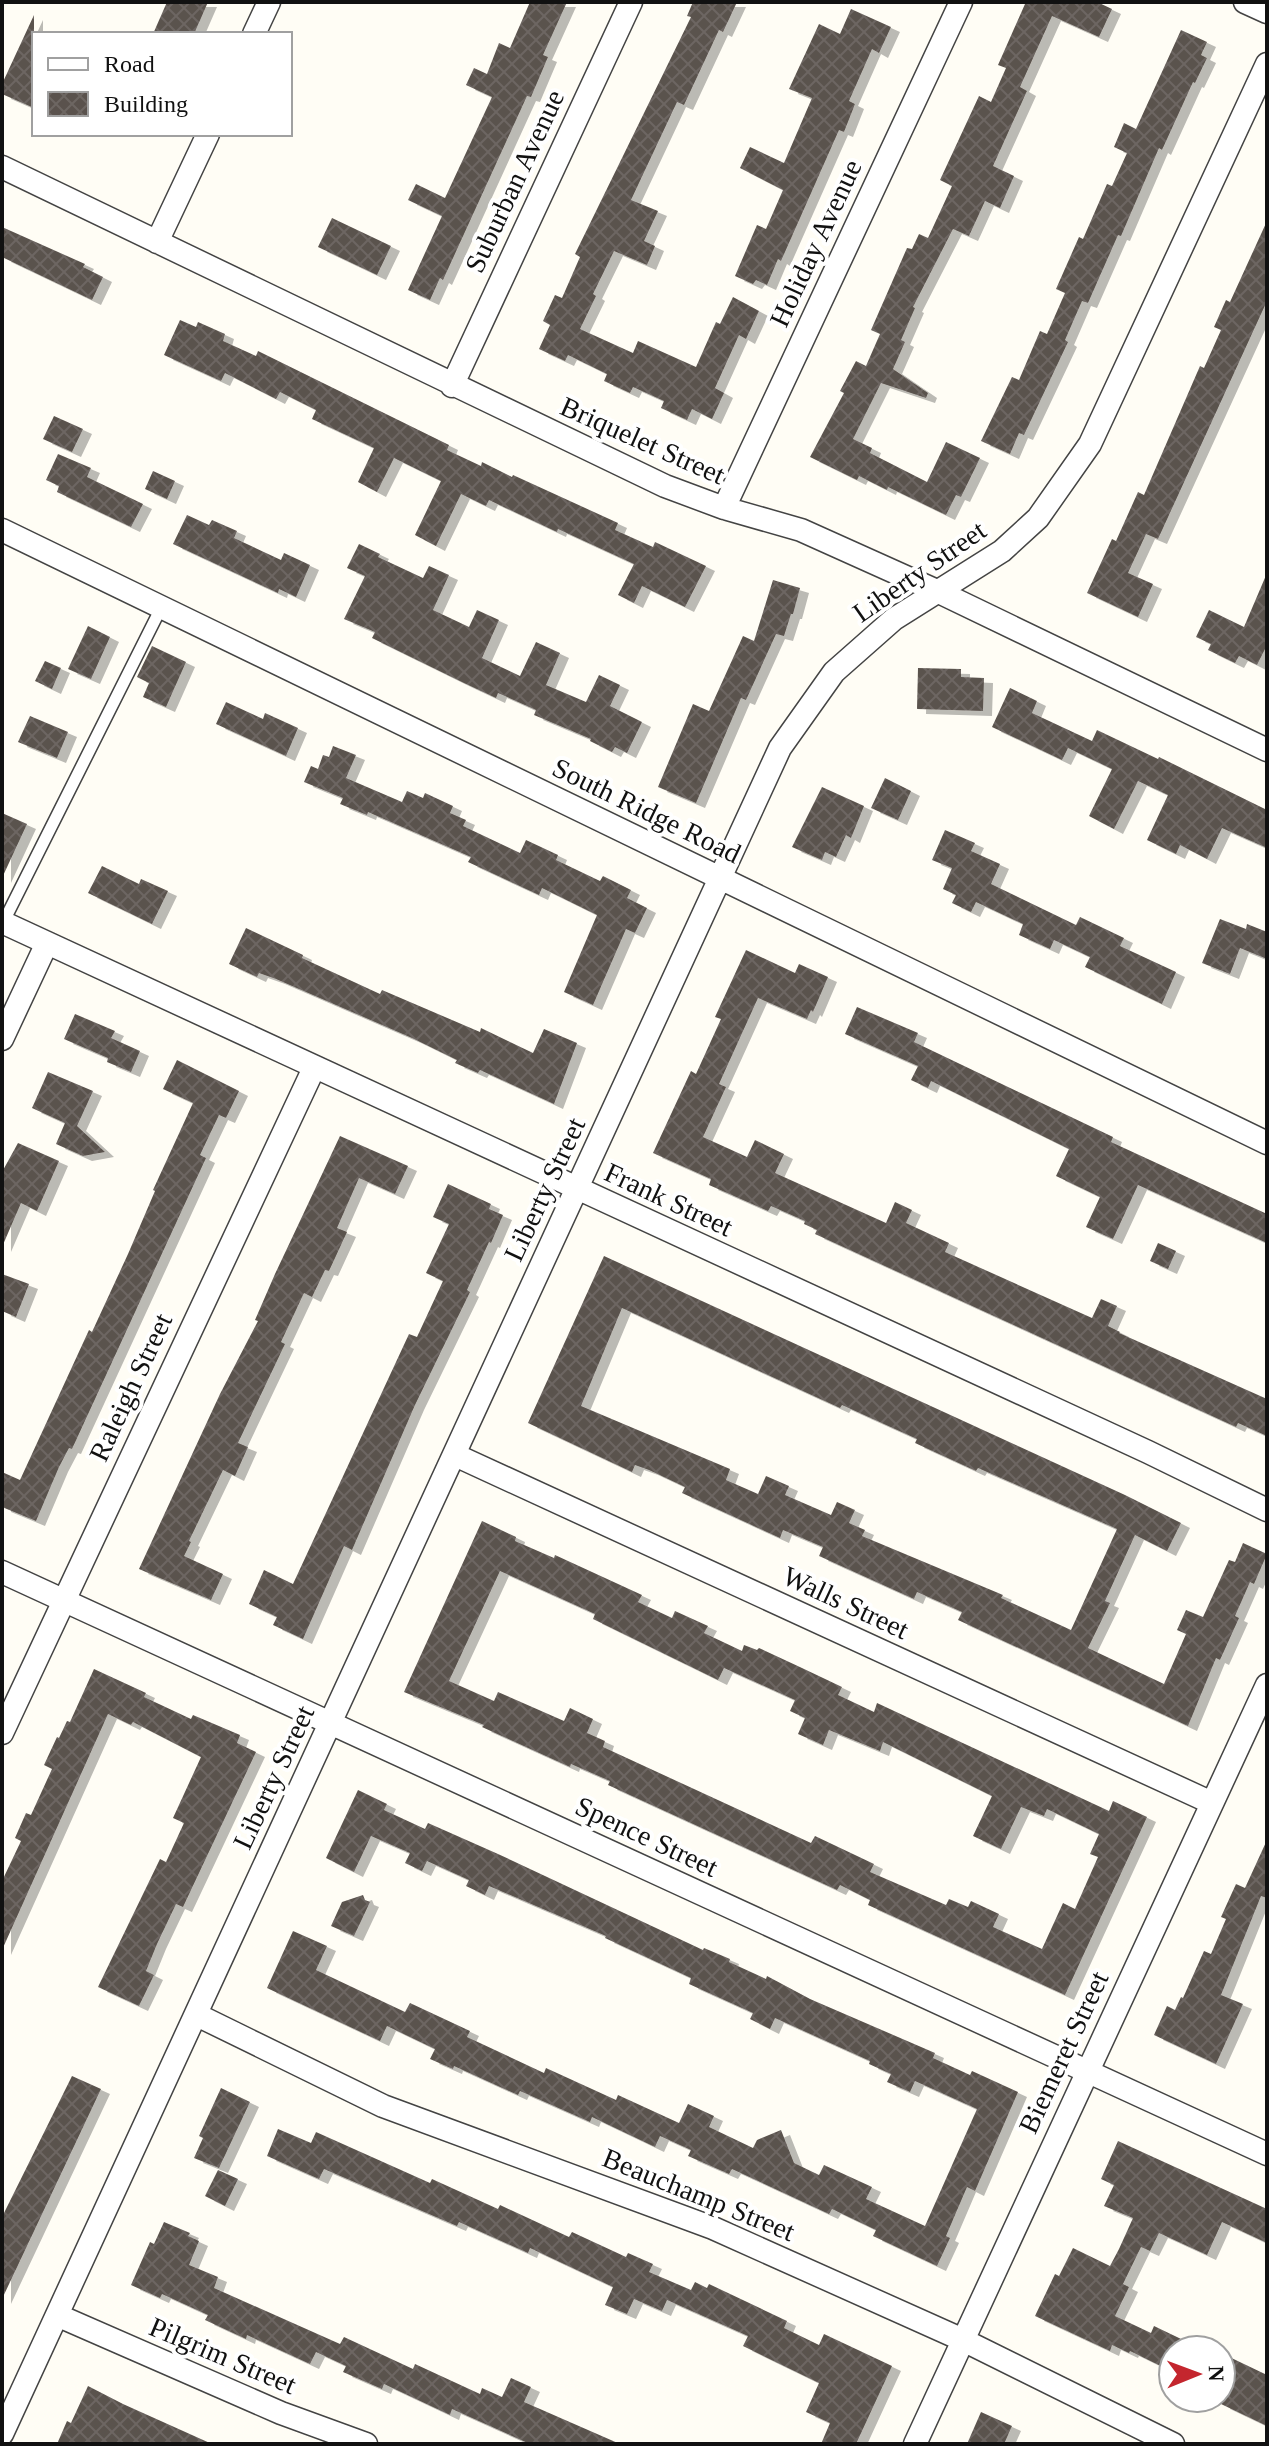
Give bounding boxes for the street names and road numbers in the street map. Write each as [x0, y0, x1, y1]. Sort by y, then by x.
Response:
street label: Suburban Avenue [459, 85, 570, 277]
street label: Holiday Avenue [763, 155, 868, 332]
street label: Briquelet Street [556, 390, 730, 491]
street label: Liberty Street [847, 514, 992, 628]
street label: South Ridge Road [548, 752, 746, 869]
street label: Liberty Street [498, 1112, 591, 1266]
street label: Frank Street [600, 1156, 738, 1243]
street label: Raleigh Street [83, 1308, 178, 1466]
street label: Walls Street [778, 1560, 914, 1645]
street label: Liberty Street [227, 1700, 320, 1854]
street label: Spence Street [571, 1790, 723, 1883]
street label: Biemeret Street [1012, 1966, 1115, 2138]
street label: Beauchamp Street [598, 2142, 800, 2247]
street label: Pilgrim Street [145, 2311, 301, 2400]

